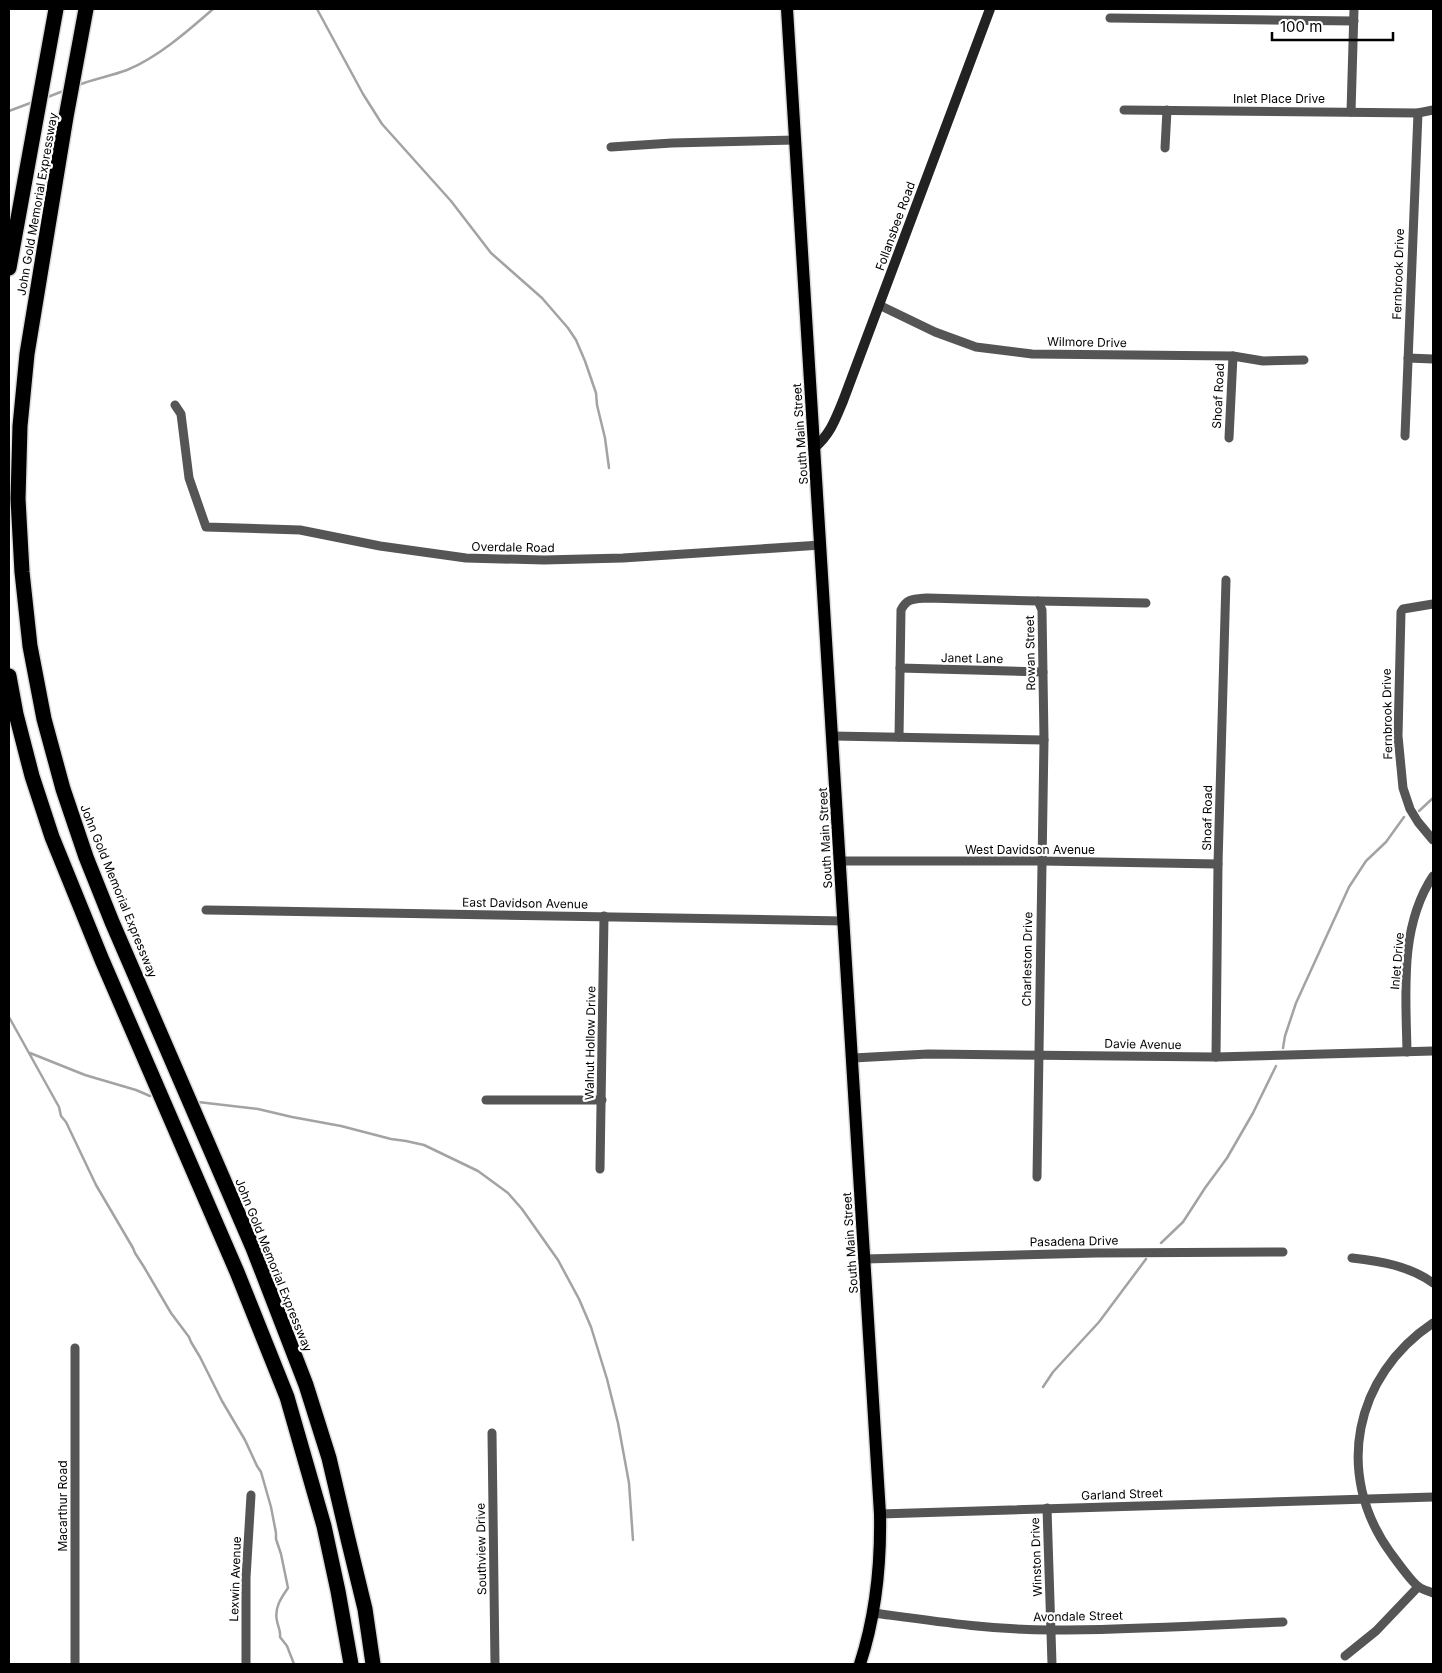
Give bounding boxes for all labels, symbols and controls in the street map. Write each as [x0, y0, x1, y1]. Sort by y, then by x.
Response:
scale bar [1272, 10, 1393, 42]
text: 100 m [1280, 17, 1322, 36]
street label: Inlet Place Drive [1233, 91, 1325, 106]
street label: John Gold Memorial Expressway [13, 111, 61, 297]
street label: Follansbee Road [872, 180, 918, 272]
street label: Fernbrook Drive [1389, 228, 1407, 320]
street label: Wilmore Drive [1047, 334, 1127, 350]
street label: Shoaf Road [1209, 363, 1227, 429]
street label: South Main Street [789, 383, 811, 485]
street label: Overdale Road [471, 539, 555, 555]
street label: Rowan Street [1022, 615, 1038, 691]
street label: Janet Lane [941, 650, 1003, 666]
street label: Fernbrook Drive [1379, 668, 1395, 760]
street label: Shoaf Road [1199, 785, 1215, 851]
street label: South Main Street [815, 787, 835, 889]
street label: John Gold Memorial Expressway [77, 802, 161, 980]
street label: West Davidson Avenue [965, 842, 1095, 857]
street label: East Davidson Avenue [462, 894, 588, 912]
street label: Charleston Drive [1019, 911, 1035, 1007]
street label: Inlet Drive [1387, 932, 1407, 990]
street label: Walnut Hollow Drive [582, 986, 598, 1100]
street label: Davie Avenue [1104, 1036, 1182, 1052]
street label: John Gold Memorial Expressway [232, 1176, 316, 1354]
street label: South Main Street [839, 1192, 861, 1294]
street label: Pasadena Drive [1029, 1233, 1119, 1249]
street label: Macarthur Road [55, 1461, 70, 1551]
street label: Garland Street [1081, 1485, 1163, 1503]
street label: Southview Drive [473, 1503, 489, 1595]
street label: Winston Drive [1027, 1517, 1045, 1597]
street label: Lexwin Avenue [226, 1536, 244, 1622]
street label: Avondale Street [1033, 1608, 1123, 1624]

